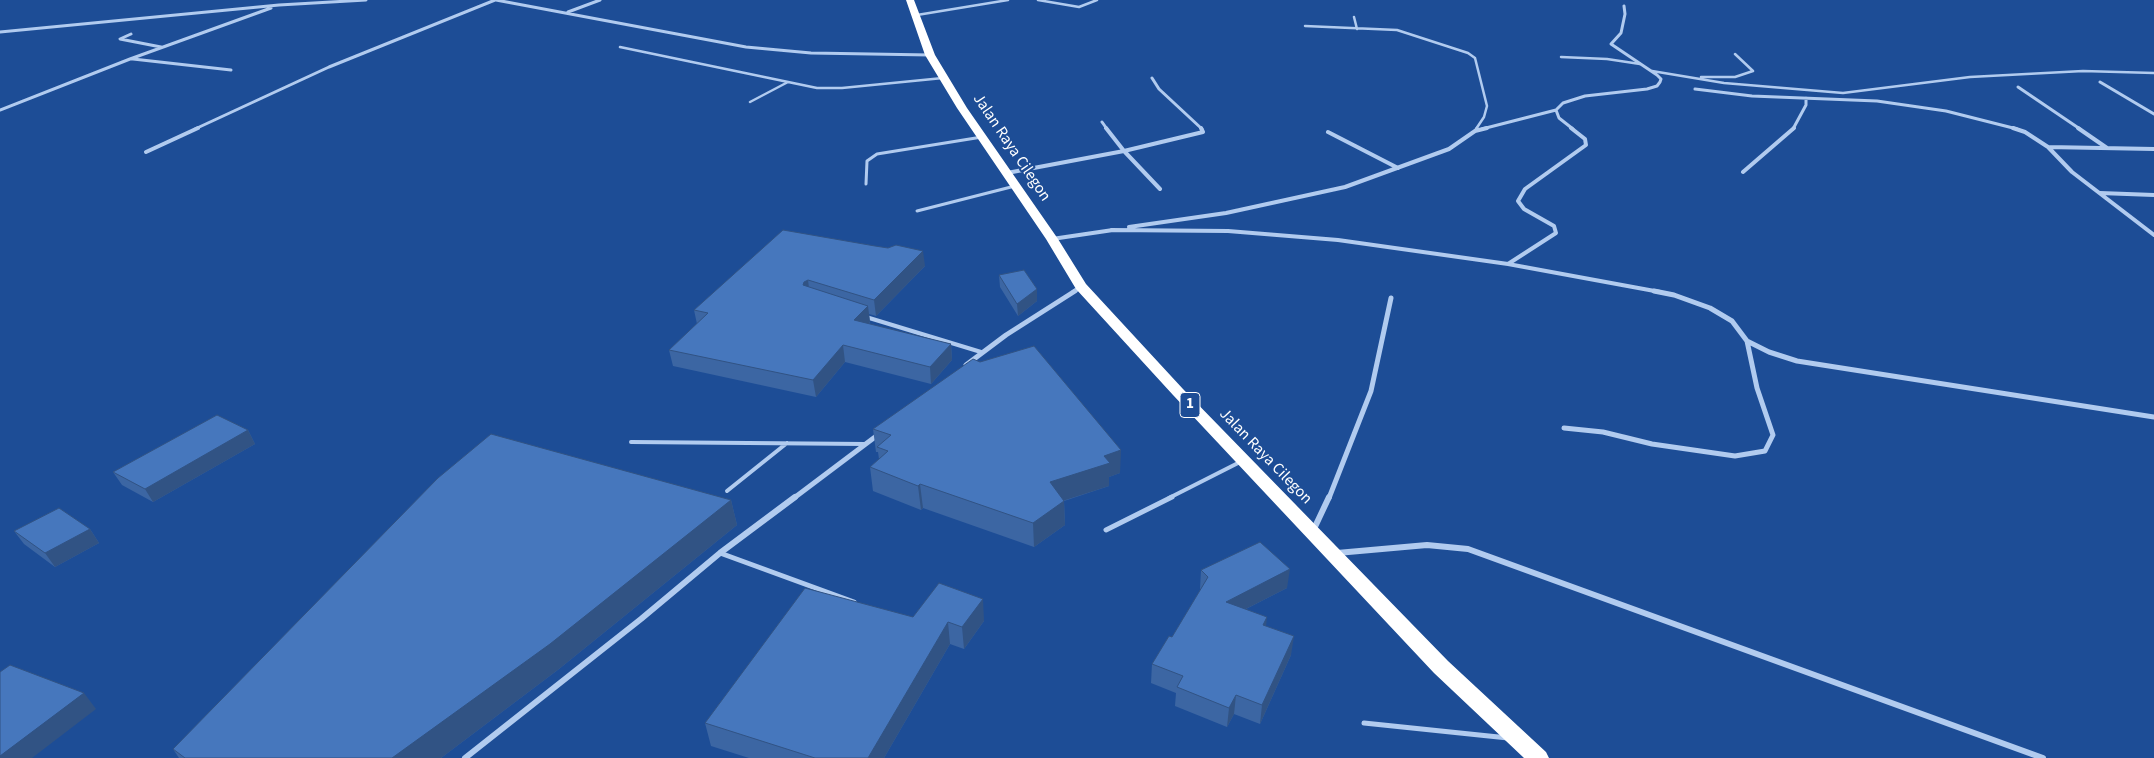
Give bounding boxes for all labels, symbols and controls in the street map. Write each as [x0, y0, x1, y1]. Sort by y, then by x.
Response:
street label: Jalan Raya Cilegon [968, 91, 1054, 205]
road number: 1 [1180, 392, 1200, 418]
street label: Jalan Raya Cilegon [1214, 405, 1316, 509]

